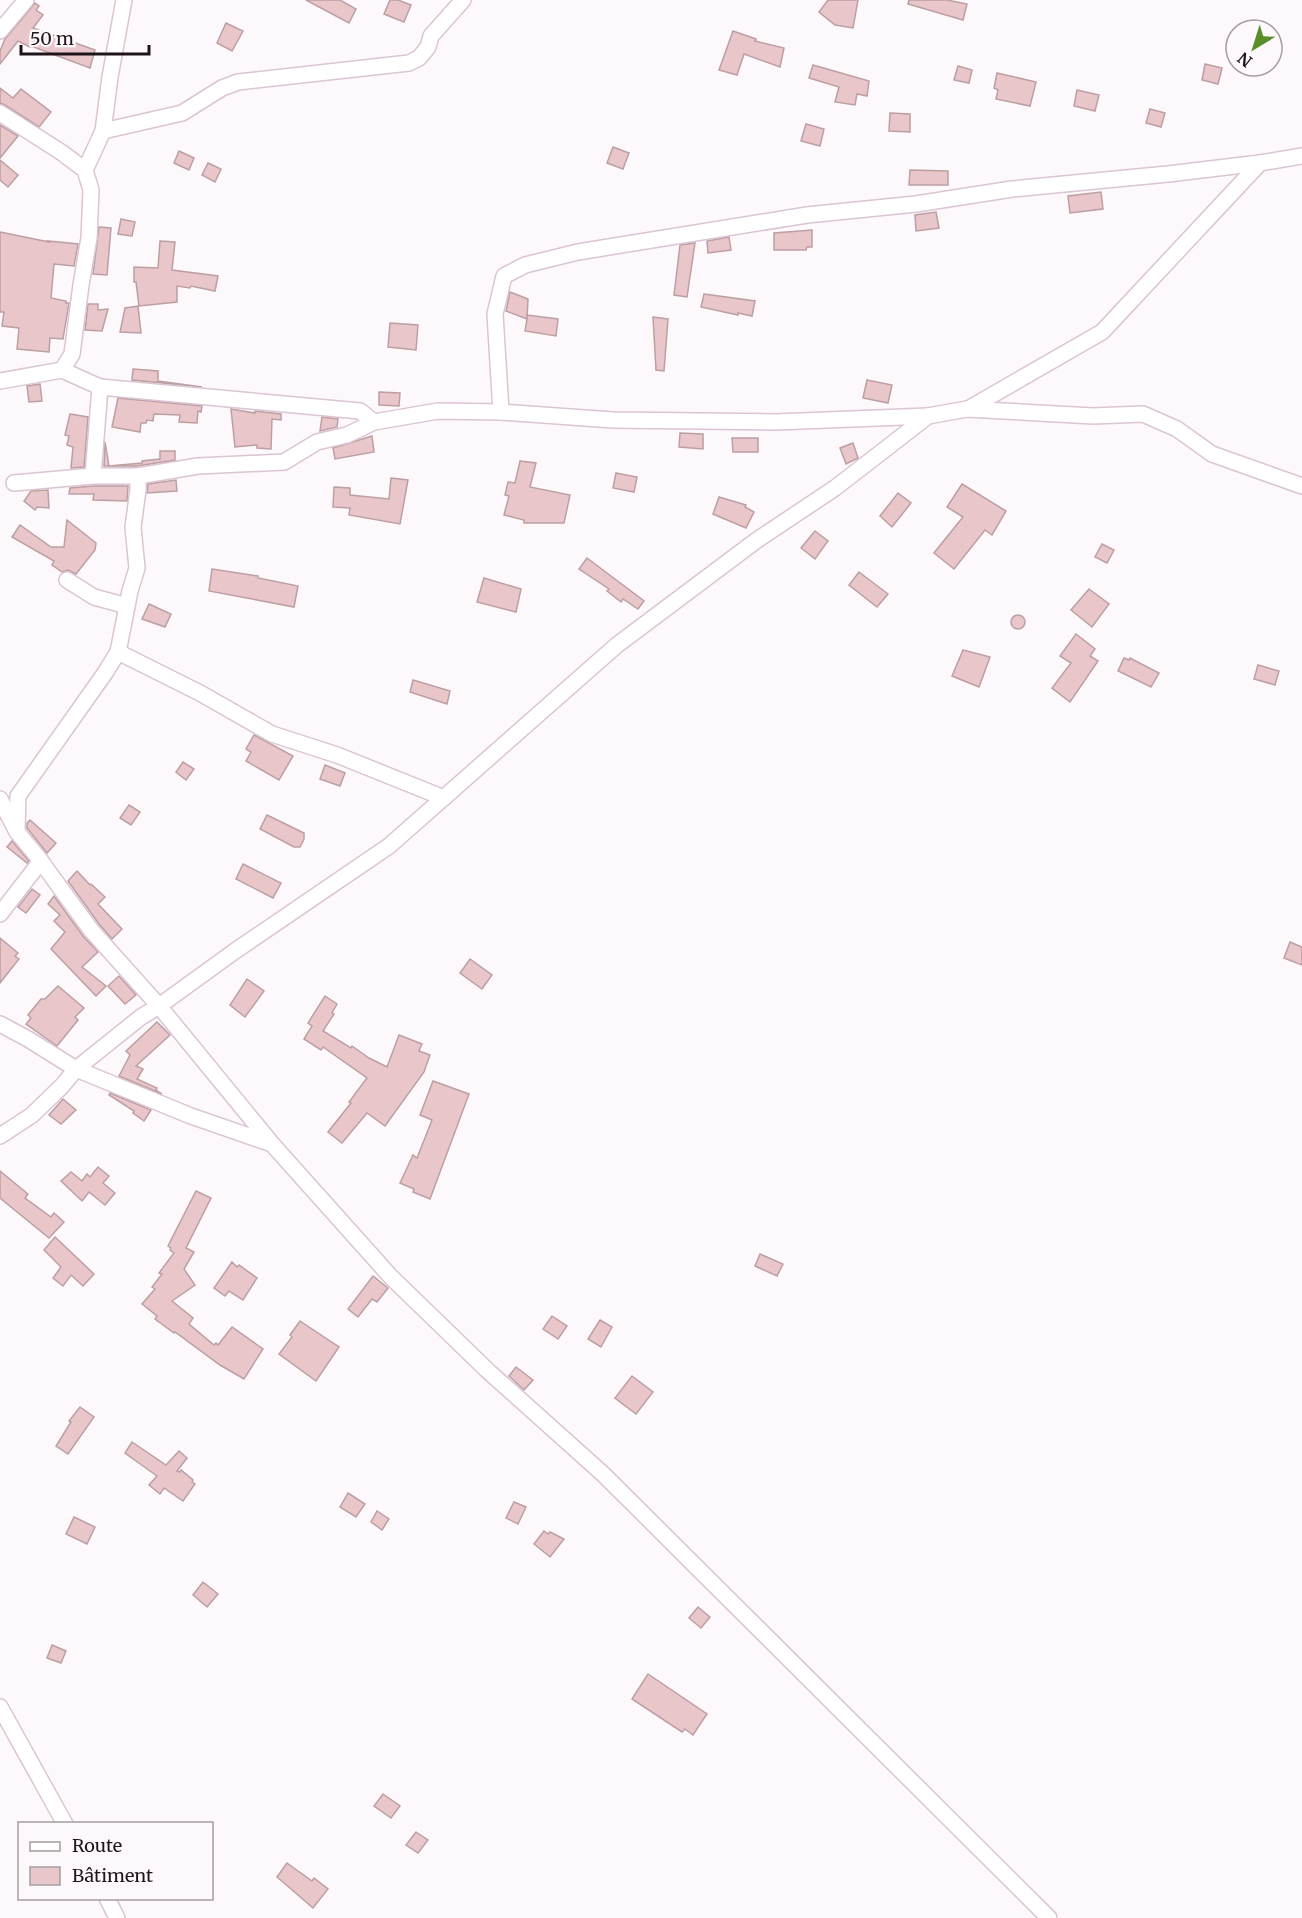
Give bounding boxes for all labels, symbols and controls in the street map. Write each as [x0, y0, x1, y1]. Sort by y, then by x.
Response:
scale bar [21, 18, 148, 56]
north arrow [1224, 18, 1284, 78]
text: 50 m [30, 27, 74, 50]
text: N [1233, 48, 1256, 72]
legend [18, 1822, 213, 1900]
text: Route [72, 1834, 122, 1857]
text: Bâtiment [72, 1864, 153, 1887]

